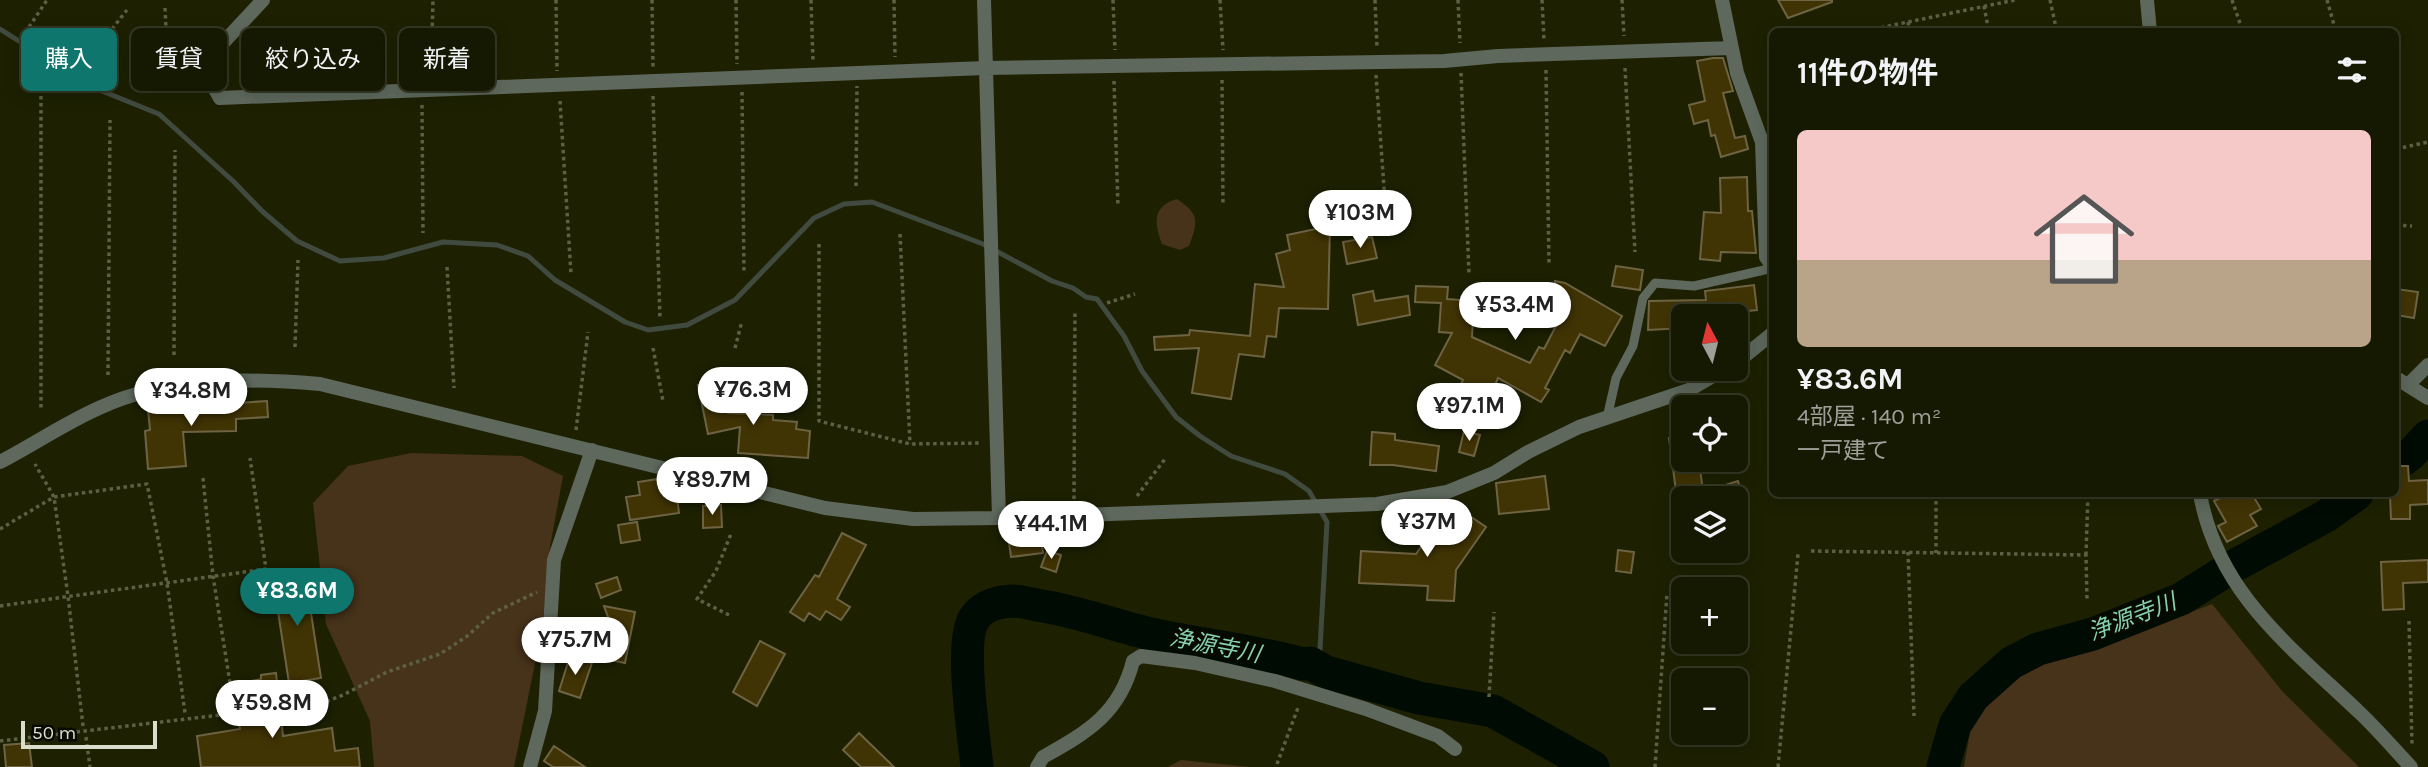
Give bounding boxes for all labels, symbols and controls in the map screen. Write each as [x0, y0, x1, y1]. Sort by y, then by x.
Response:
chip: 購入 [21, 28, 117, 91]
chip: 賃貸 [131, 28, 227, 91]
chip: 絞り込み [241, 28, 385, 91]
chip: 新着 [399, 28, 495, 91]
icon: filters [2333, 51, 2371, 89]
text: 11件の物件 [1797, 55, 1938, 91]
icon: home [2021, 176, 2147, 302]
pin: ¥103M [1311, 190, 1409, 250]
text: ¥103M [1325, 199, 1395, 226]
pin: ¥53.4M [1458, 282, 1572, 342]
text: ¥53.4M [1475, 291, 1555, 318]
north arrow [1671, 304, 1748, 382]
map controls [1671, 304, 1748, 745]
text: ¥83.6M [1797, 361, 1904, 397]
pin: ¥34.8M [134, 368, 248, 428]
pin: ¥76.3M [696, 368, 810, 427]
text: ¥76.3M [714, 376, 792, 403]
text: ¥34.8M [150, 377, 232, 404]
pin: ¥97.1M [1412, 384, 1526, 443]
text: ¥97.1M [1433, 392, 1505, 419]
button: locate [1671, 395, 1748, 472]
text: 4部屋 · 140 m² [1797, 403, 1941, 430]
text: 一戸建て [1797, 437, 1889, 464]
pin: ¥89.7M [655, 458, 769, 517]
text: ¥89.7M [673, 466, 751, 493]
button: layers [1671, 486, 1748, 563]
pin: ¥37M [1386, 500, 1468, 559]
pin: ¥44.1M [994, 502, 1108, 561]
text: ¥37M [1397, 508, 1457, 535]
text: ¥44.1M [1014, 510, 1088, 537]
pin: ¥83.6M [240, 568, 354, 628]
text: ¥83.6M [256, 577, 338, 604]
button: + [1671, 577, 1748, 654]
water label: 浄源寺川 [2084, 587, 2183, 646]
pin: ¥75.7M [518, 618, 632, 677]
water label: 浄源寺川 [1167, 624, 1266, 669]
text: ¥75.7M [538, 626, 612, 653]
button: − [1671, 668, 1748, 745]
pin: ¥59.8M [215, 680, 329, 740]
text: ¥59.8M [232, 689, 312, 716]
scale bar [21, 718, 158, 750]
text: 50 m [32, 722, 76, 744]

